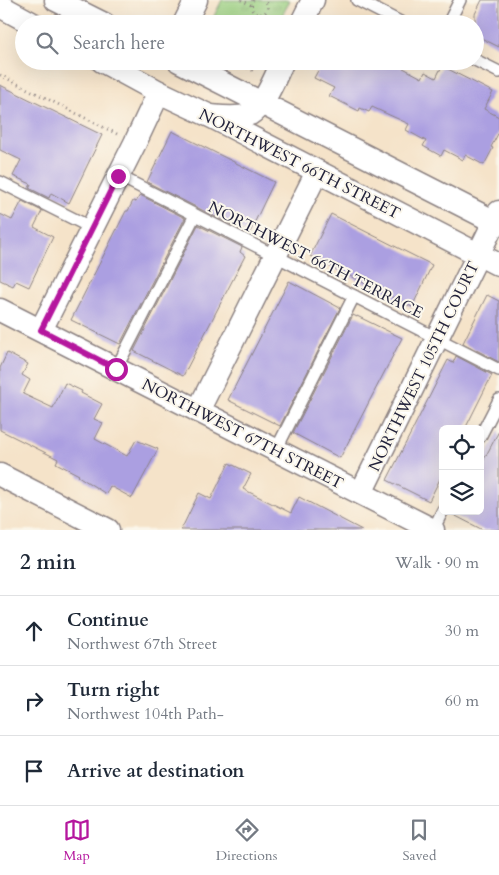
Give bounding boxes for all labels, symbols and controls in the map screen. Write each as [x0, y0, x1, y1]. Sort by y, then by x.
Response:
search box [15, 15, 484, 70]
icon: search [33, 29, 61, 57]
text: Search here [73, 30, 165, 56]
street label: NORTHWEST 66TH STREET [195, 103, 404, 225]
route end [107, 165, 130, 188]
street label: NORTHWEST 66TH TERRACE [204, 196, 427, 324]
street label: NORTHWEST 105TH COURT [363, 257, 485, 475]
route start [105, 358, 128, 381]
street label: NORTHWEST 67TH STREET [138, 373, 347, 495]
map controls [439, 425, 484, 515]
button: locate [439, 425, 484, 470]
button: layers [439, 470, 484, 515]
text: 2 min [20, 548, 76, 577]
text: Walk · 90 m [395, 552, 479, 574]
text: Continue [67, 607, 149, 633]
icon: ahead [20, 617, 48, 645]
text: 30 m [445, 620, 479, 642]
text: Northwest 67th Street [67, 633, 217, 655]
text: Turn right [67, 677, 159, 703]
icon: right [20, 687, 48, 715]
text: 60 m [445, 690, 479, 712]
text: Northwest 104th Path- [67, 703, 224, 725]
icon: arrive [20, 757, 48, 785]
text: Arrive at destination [67, 758, 244, 784]
tab: Map [63, 816, 91, 865]
tab: Directions [216, 816, 277, 865]
tab: Saved [402, 816, 436, 865]

